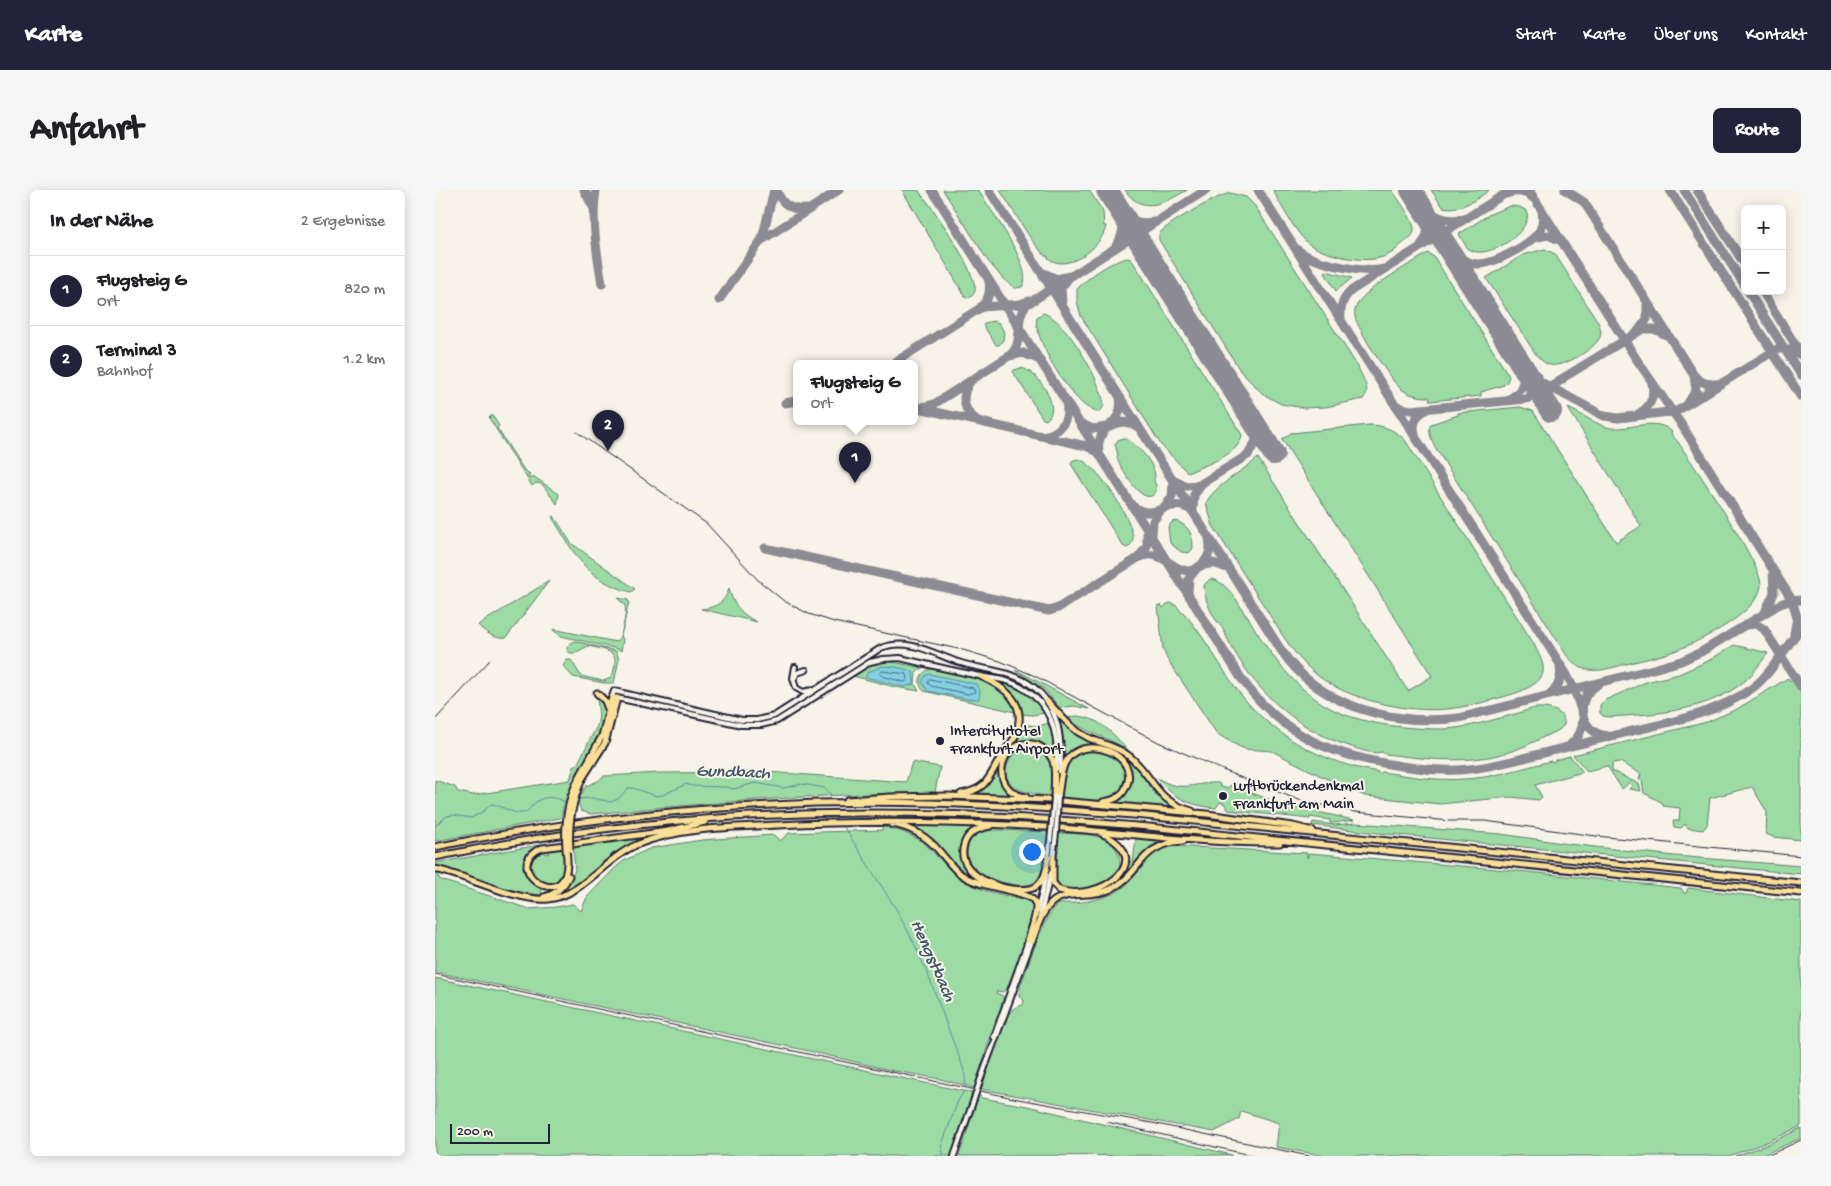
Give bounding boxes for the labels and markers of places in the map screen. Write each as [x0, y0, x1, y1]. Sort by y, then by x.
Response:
pin: 2 [592, 410, 624, 451]
pin: 1 [839, 442, 871, 483]
place label: IntercityHotel Frankfurt Airport [949, 723, 1064, 760]
marker: IntercityHotel Frankfurt Airport [934, 735, 946, 747]
place label: Luftbrückendenkmal Frankfurt am Main [1232, 778, 1364, 815]
marker: Luftbrückendenkmal Frankfurt am Main [1217, 790, 1229, 802]

